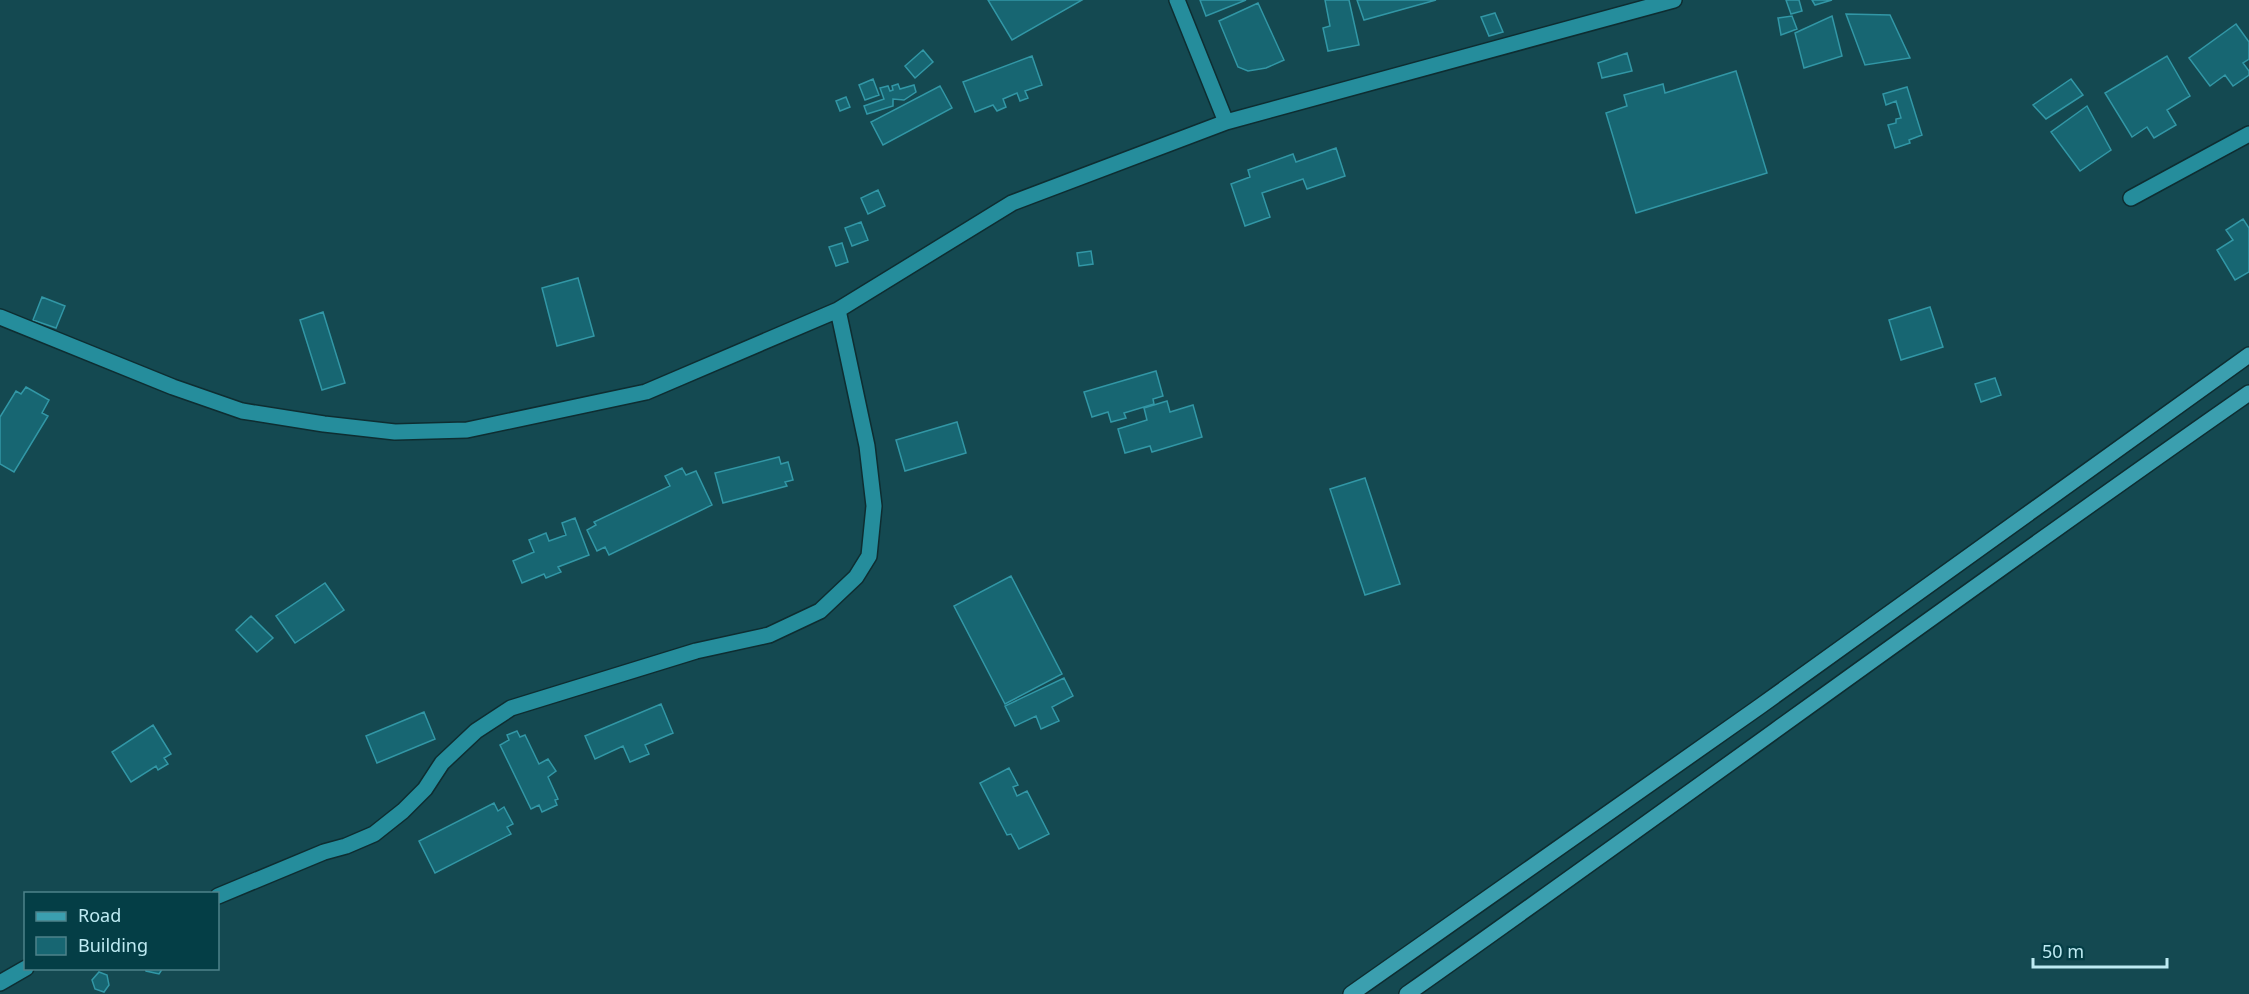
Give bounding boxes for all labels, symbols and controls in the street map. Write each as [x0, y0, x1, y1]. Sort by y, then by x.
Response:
legend [24, 892, 219, 970]
text: Road [78, 903, 121, 927]
scale bar [2033, 931, 2166, 969]
text: Building [78, 933, 148, 957]
text: 50 m [2042, 939, 2084, 963]

